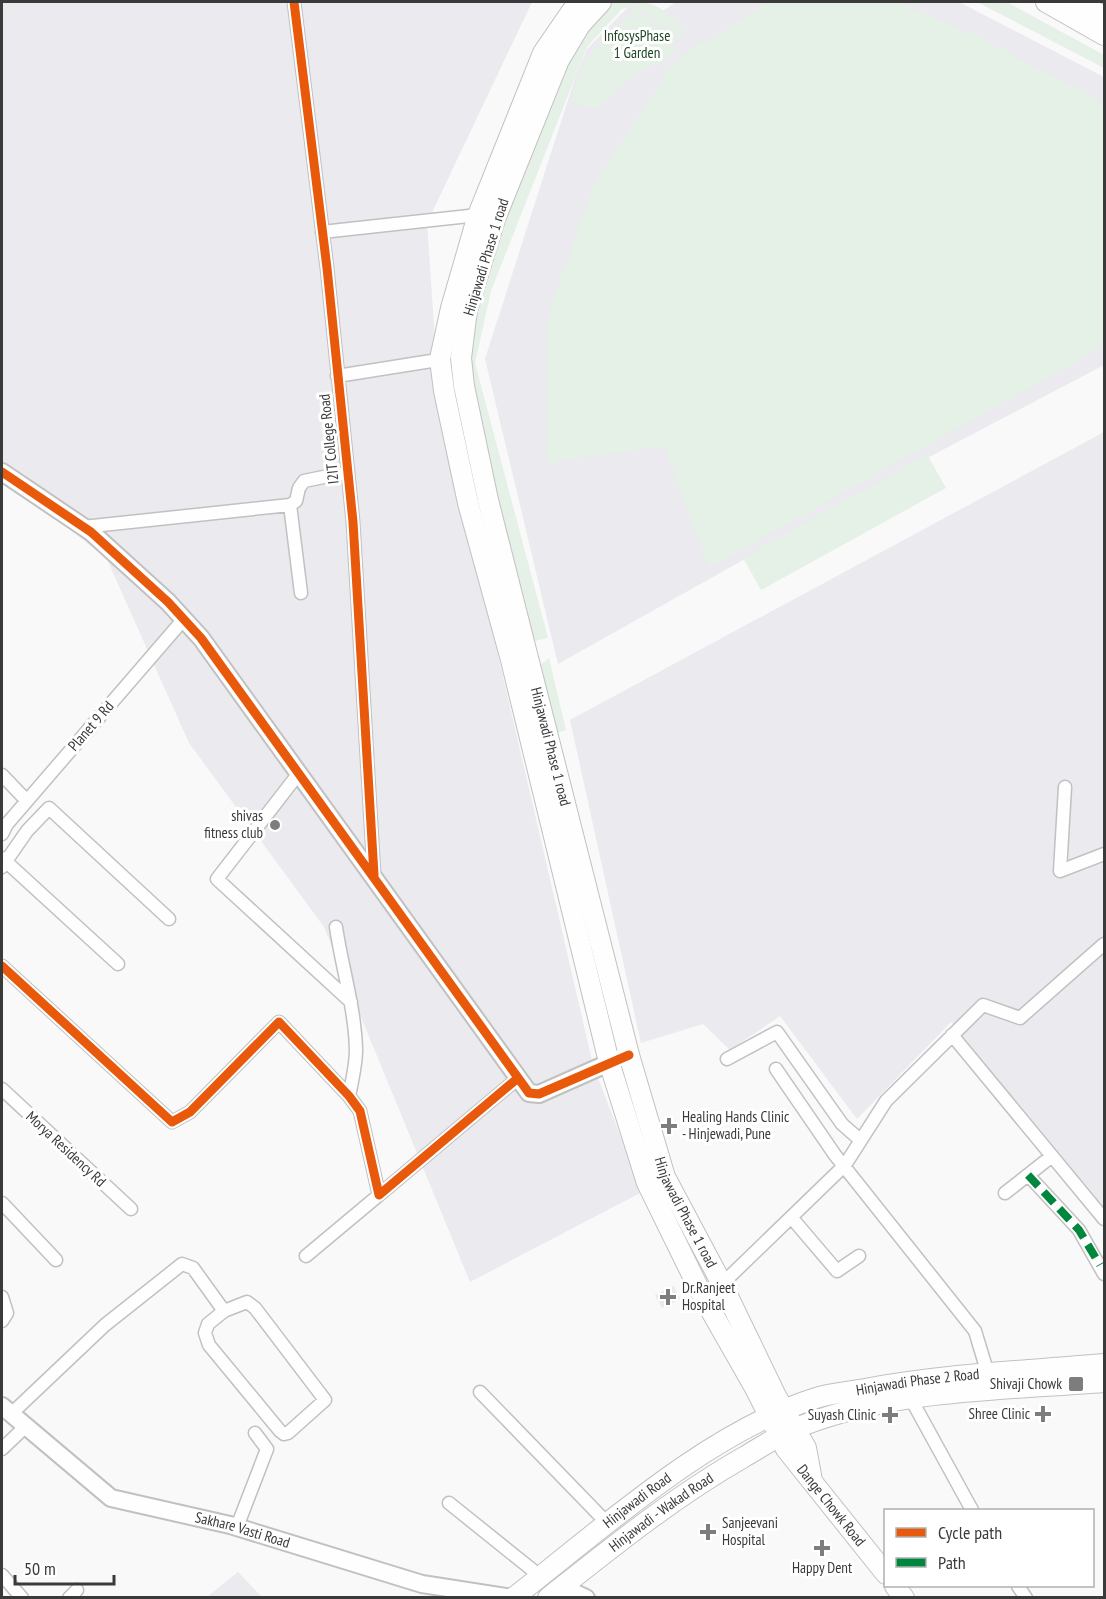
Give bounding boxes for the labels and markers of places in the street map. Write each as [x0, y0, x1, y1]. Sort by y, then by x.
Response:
place label: shivas fitness club [204, 806, 263, 842]
marker: shivas fitness club [268, 818, 282, 832]
place label: Healing Hands Clinic - Hinjewadi, Pune [682, 1107, 790, 1143]
marker: Healing Hands Clinic - Hinjewadi, Pune [660, 1117, 678, 1135]
place label: Dr.Ranjeet Hospital [682, 1278, 735, 1314]
marker: Dr.Ranjeet Hospital [659, 1288, 677, 1306]
place label: Shivaji Chowk [990, 1374, 1062, 1393]
marker: Shivaji Chowk [1067, 1375, 1085, 1393]
place label: Shree Clinic [969, 1404, 1031, 1423]
place label: Suyash Clinic [808, 1405, 877, 1424]
marker: Shree Clinic [1034, 1405, 1052, 1423]
marker: Suyash Clinic [881, 1406, 899, 1424]
place label: Sanjeevani Hospital [722, 1513, 778, 1549]
marker: Sanjeevani Hospital [699, 1523, 717, 1541]
marker: Happy Dent [813, 1539, 831, 1557]
place label: Happy Dent [792, 1558, 852, 1577]

